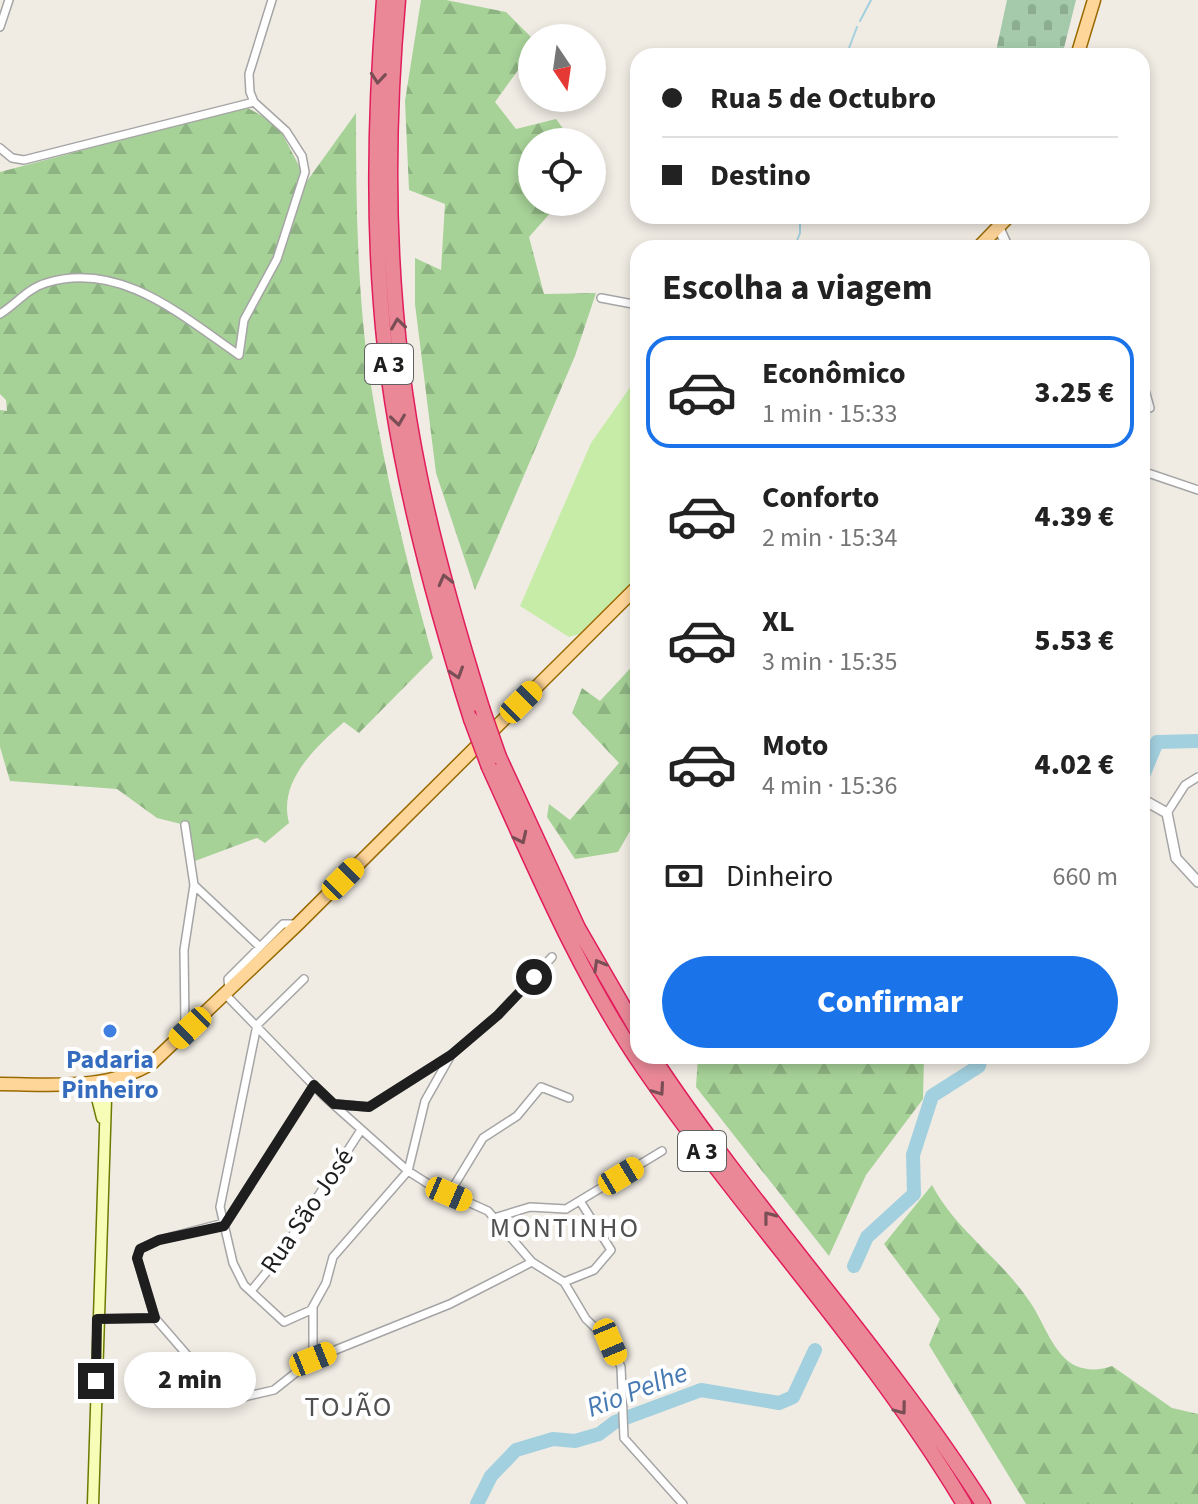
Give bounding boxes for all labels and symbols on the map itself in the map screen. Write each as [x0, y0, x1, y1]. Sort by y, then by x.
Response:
north arrow [518, 24, 606, 112]
one-way arrow [370, 72, 387, 85]
one-way arrow [389, 317, 406, 330]
road number: A 3 [365, 344, 413, 384]
one-way arrow [389, 413, 406, 427]
one-way arrow [437, 573, 454, 587]
one-way arrow [447, 665, 463, 679]
car [496, 677, 546, 727]
one-way arrow [512, 830, 528, 844]
car [318, 854, 368, 904]
route start [516, 959, 552, 995]
one-way arrow [593, 959, 609, 974]
car [164, 1003, 216, 1053]
marker: Padaria Pinheiro [101, 1022, 119, 1040]
place label: Padaria Pinheiro [61, 1041, 159, 1108]
one-way arrow [649, 1082, 664, 1096]
road number: A 3 [678, 1131, 726, 1171]
street label: Rua São José [251, 1141, 363, 1281]
car [594, 1153, 648, 1199]
car [422, 1174, 476, 1214]
district label: MONTINHO [490, 1208, 640, 1248]
one-way arrow [764, 1212, 779, 1226]
car [590, 1315, 630, 1369]
car [286, 1339, 340, 1379]
water label: Rio Pelhe [581, 1352, 693, 1428]
callout: 2 min [124, 1353, 256, 1409]
route end [78, 1363, 114, 1399]
district label: TOJÃO [305, 1387, 393, 1427]
one-way arrow [891, 1400, 906, 1415]

